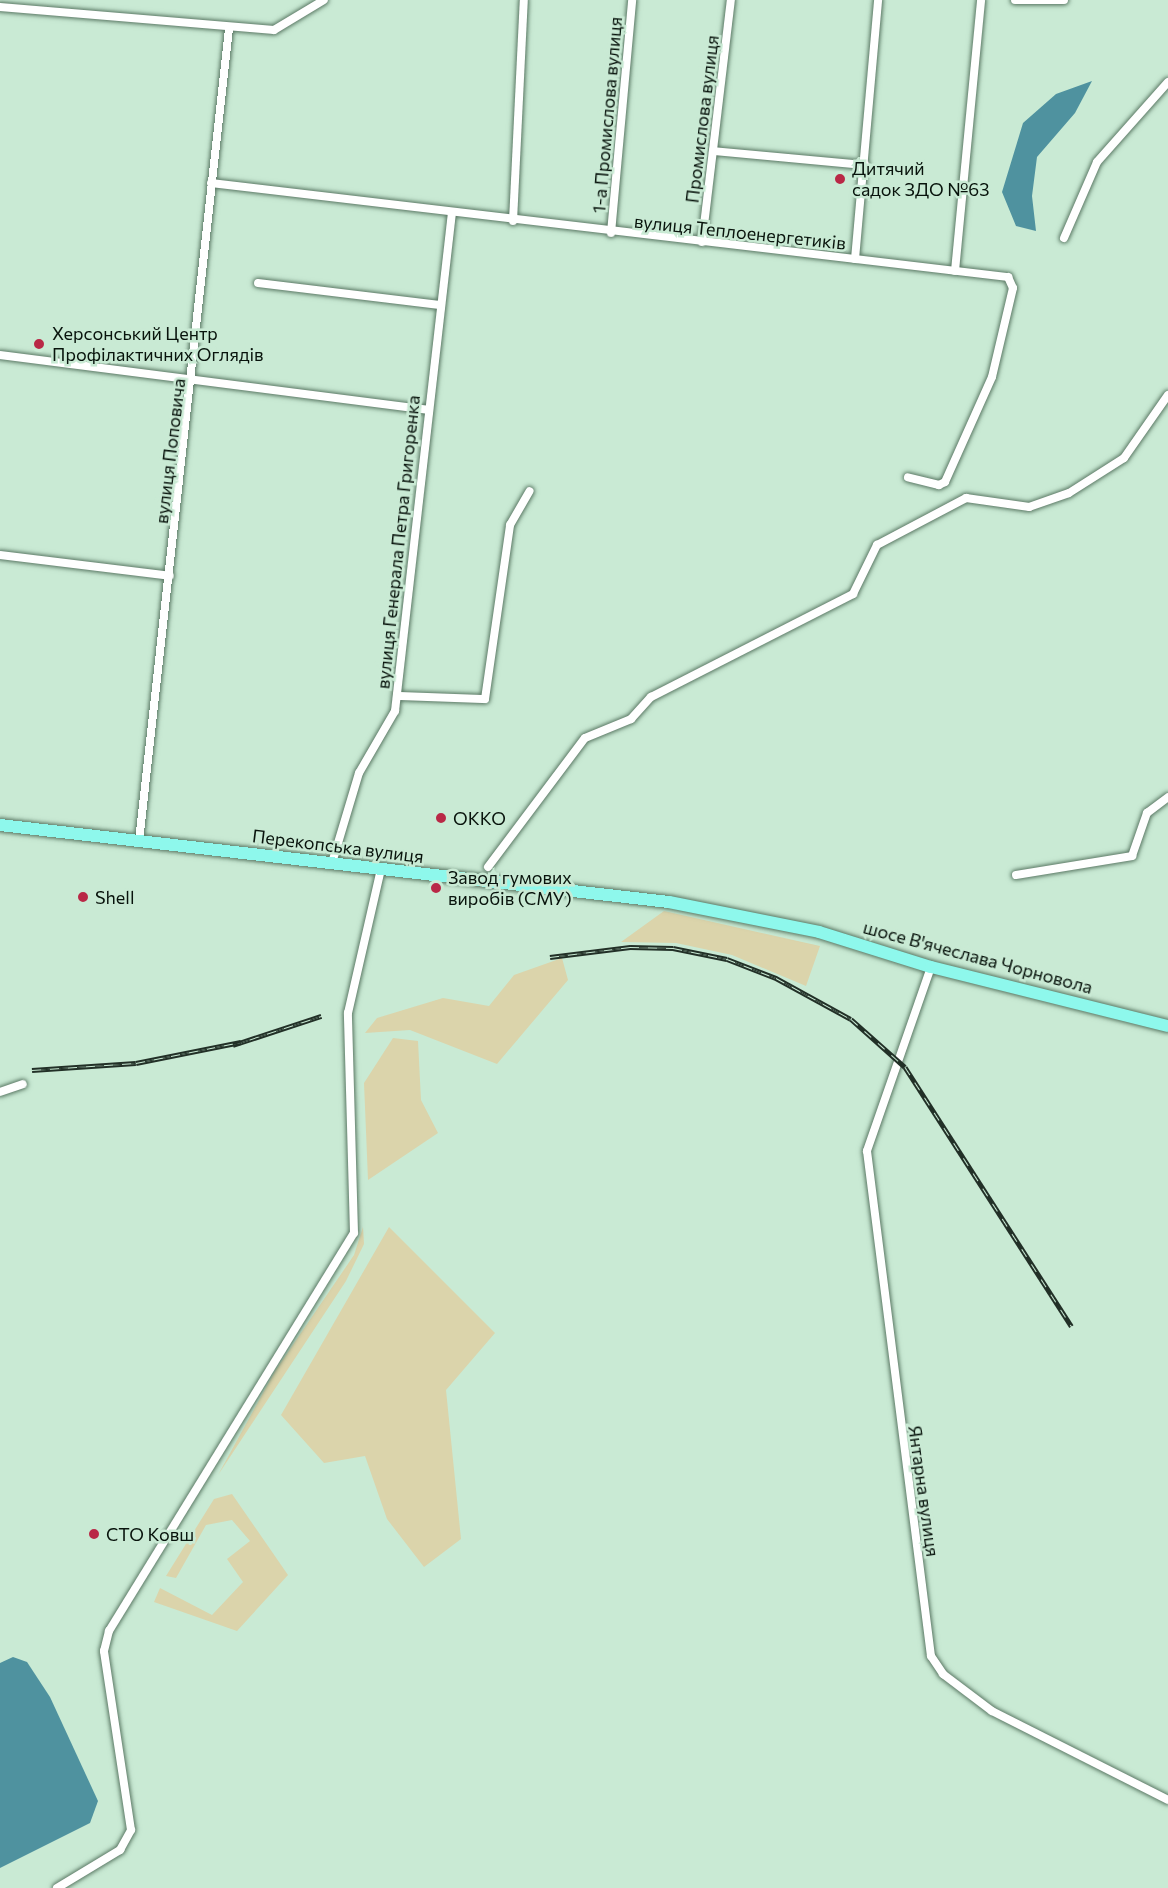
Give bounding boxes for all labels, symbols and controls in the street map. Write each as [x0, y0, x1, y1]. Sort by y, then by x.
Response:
street label: 1-а Промислова вулиця [588, 16, 626, 214]
street label: Промислова вулиця [681, 34, 723, 204]
place label: Дитячий садок ЗДО №63 [852, 158, 989, 201]
marker: Дитячий садок ЗДО №63 [833, 172, 847, 186]
street label: вулиця Теплоенергетиків [633, 210, 847, 254]
place label: Херсонський Центр Профілактичних Оглядів [52, 323, 264, 366]
marker: Херсонський Центр Профілактичних Оглядів [30, 335, 48, 353]
street label: вулиця Поповича [150, 377, 190, 525]
street label: вулиця Генерала Петра Григоренка [372, 394, 424, 690]
place label: ОККО [453, 807, 506, 829]
marker: ОККО [434, 811, 448, 825]
street label: Перекопська вулиця [251, 825, 425, 867]
place label: Завод гумових виробів (СМУ) [448, 867, 572, 910]
marker: Завод гумових виробів (СМУ) [429, 881, 443, 895]
place label: Shell [95, 886, 135, 908]
marker: Shell [76, 890, 90, 904]
street label: шосе В'ячеслава Чорновола [861, 916, 1095, 998]
street label: Янтарна вулиця [904, 1424, 944, 1558]
place label: СТО Ковш [106, 1523, 194, 1545]
marker: СТО Ковш [87, 1527, 101, 1541]

